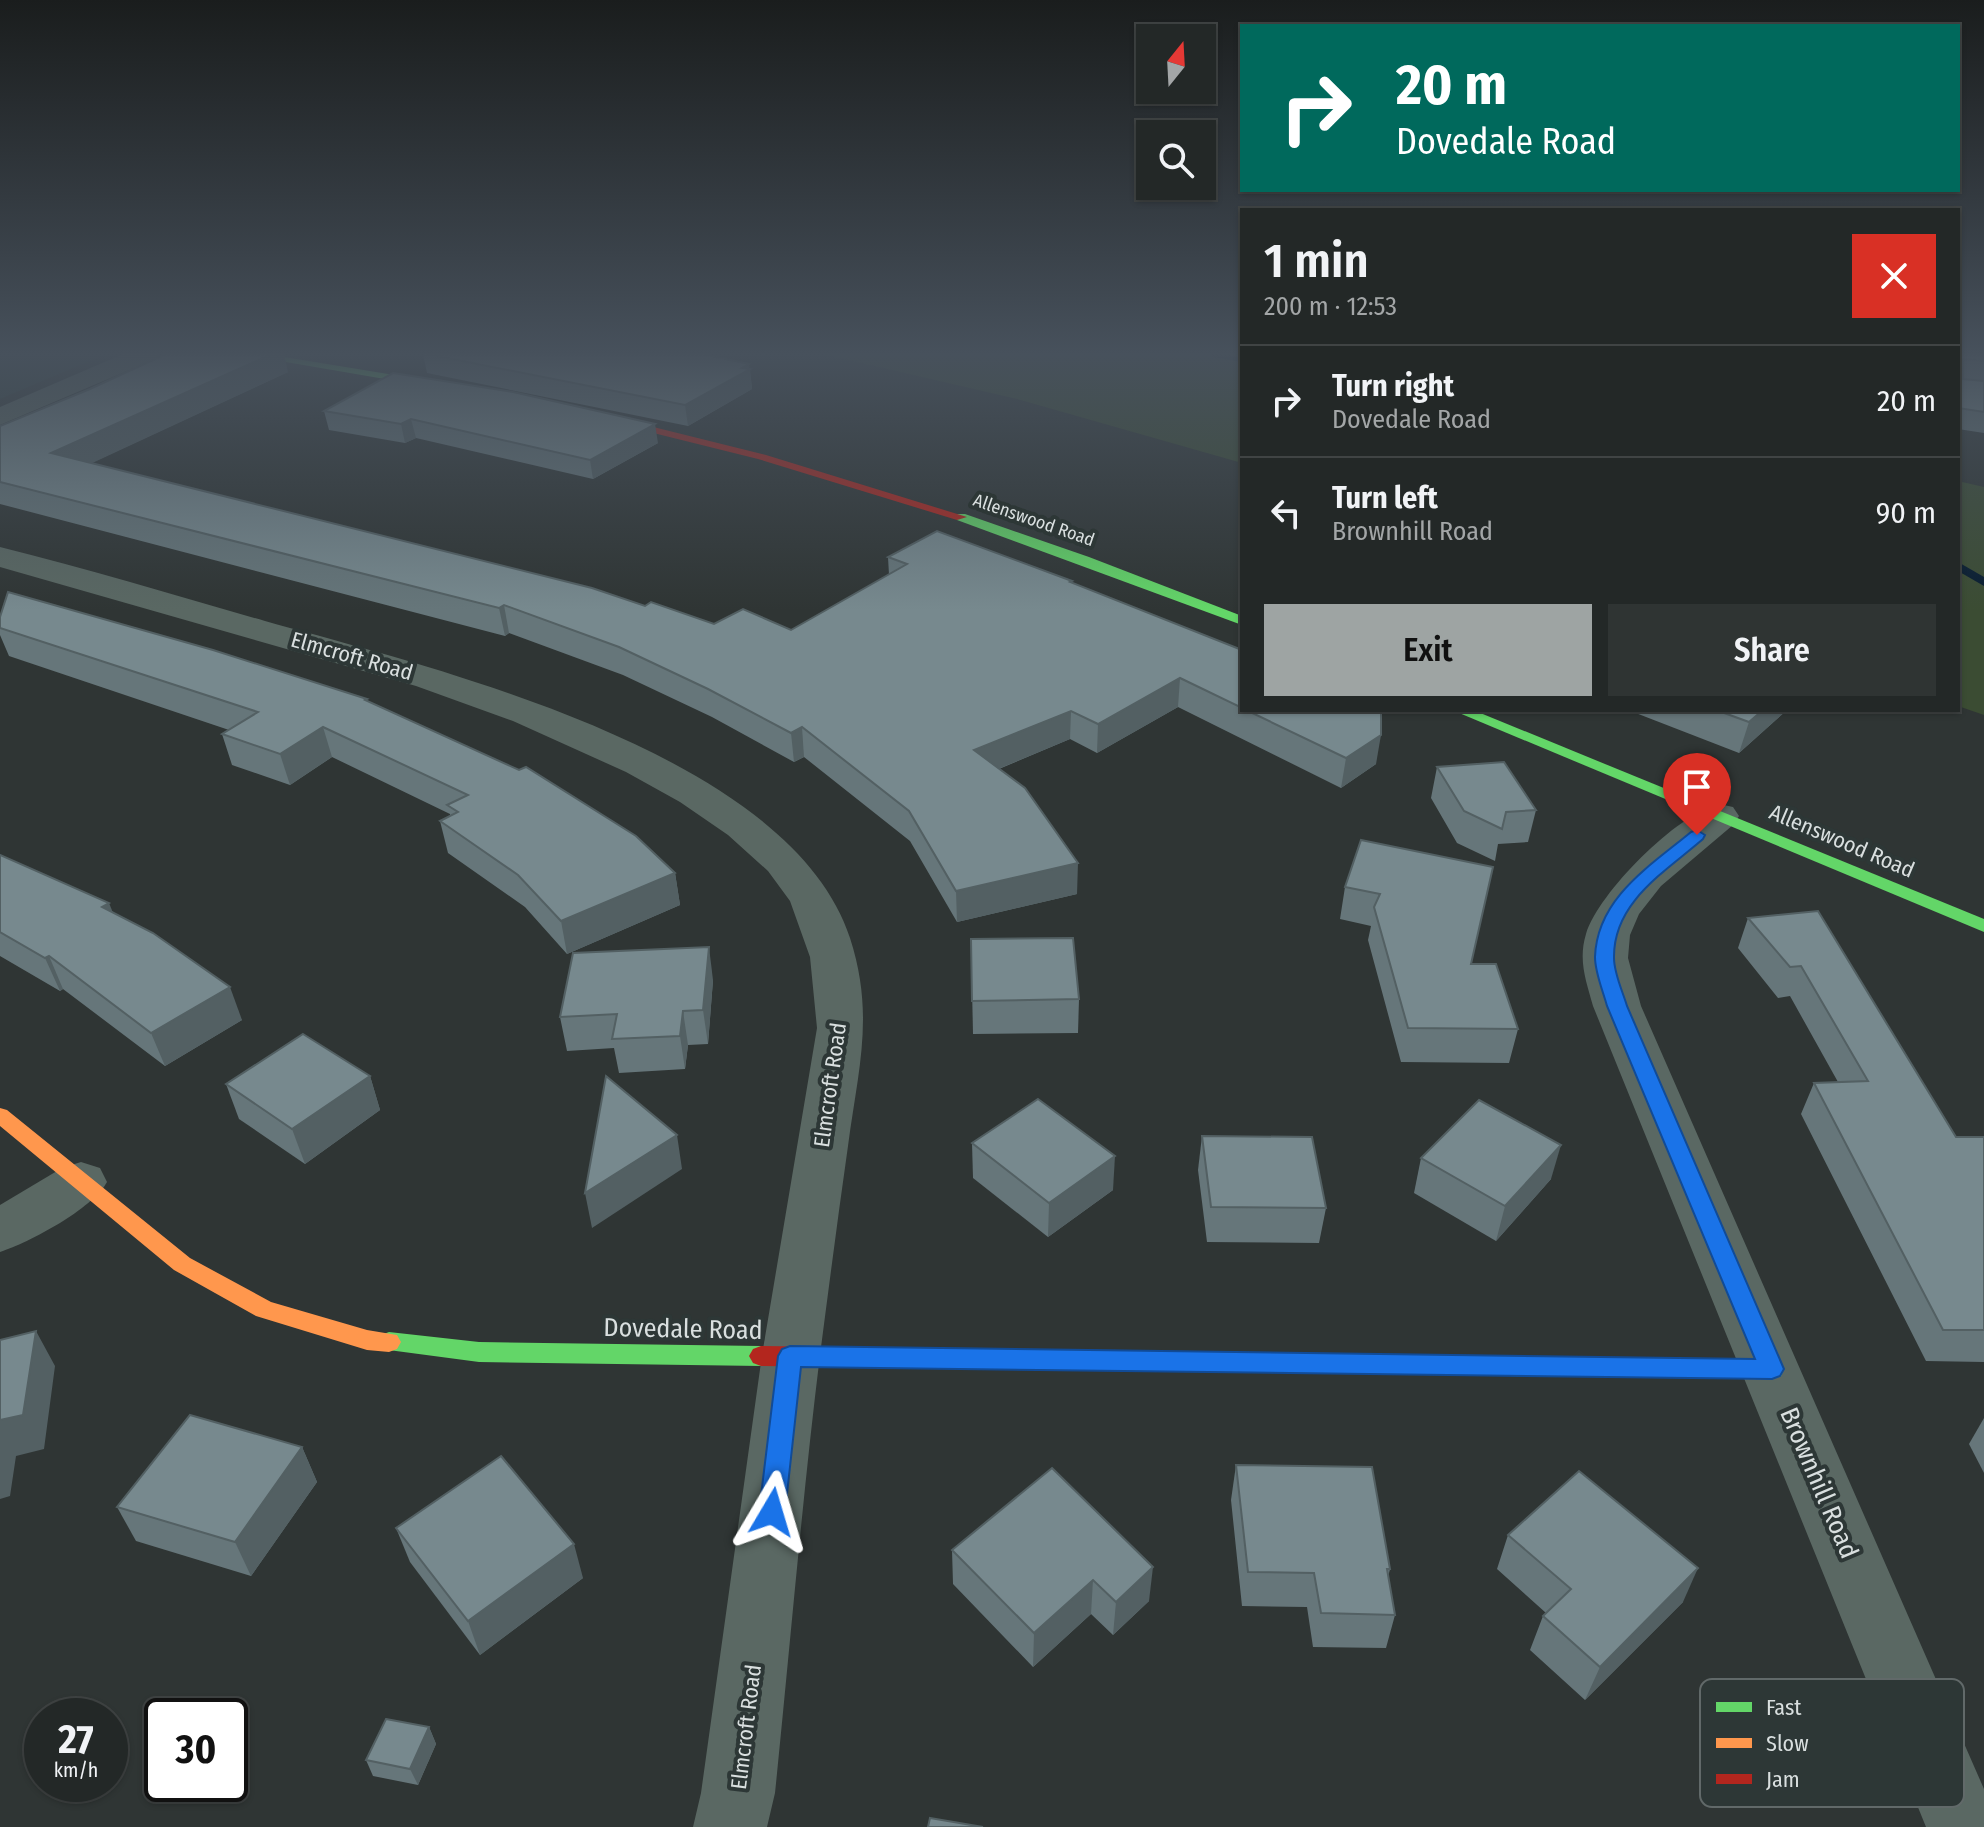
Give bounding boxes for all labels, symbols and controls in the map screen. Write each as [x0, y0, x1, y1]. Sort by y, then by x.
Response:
north arrow [1136, 24, 1216, 104]
map controls [1136, 24, 1216, 200]
text: 20 m [1396, 52, 1507, 119]
icon: right [1264, 56, 1368, 160]
button: search [1136, 120, 1216, 200]
text: Dovedale Road [1396, 120, 1616, 164]
text: 1 min [1264, 232, 1369, 290]
button: close [1852, 234, 1936, 318]
text: 200 m · 12:53 [1264, 291, 1397, 322]
text: Turn right [1332, 368, 1454, 404]
icon: right [1264, 379, 1308, 423]
text: 20 m [1877, 383, 1936, 419]
text: Dovedale Road [1332, 404, 1491, 435]
text: Turn left [1332, 480, 1438, 516]
street label: Allenswood Road [970, 489, 1098, 551]
icon: left [1264, 491, 1308, 535]
text: 90 m [1876, 495, 1936, 531]
text: Brownhill Road [1332, 516, 1493, 547]
button: Exit [1264, 604, 1592, 696]
button: Share [1608, 604, 1936, 696]
street label: Elmcroft Road [288, 626, 416, 686]
pin [1663, 753, 1731, 835]
icon: arrive [1675, 765, 1719, 809]
street label: Allenswood Road [1765, 798, 1919, 884]
street label: Elmcroft Road [808, 1021, 852, 1149]
street label: Dovedale Road [603, 1312, 763, 1346]
street label: Brownhill Road [1773, 1403, 1865, 1563]
position arrow [730, 1470, 814, 1554]
street label: Elmcroft Road [725, 1663, 767, 1791]
legend [1700, 1679, 1964, 1807]
text: Fast [1766, 1694, 1802, 1721]
speed limit sign: 30 [144, 1698, 248, 1802]
text: 27 [58, 1716, 94, 1764]
text: Slow [1766, 1730, 1809, 1757]
text: km/h [54, 1758, 98, 1782]
text: Jam [1766, 1766, 1800, 1793]

